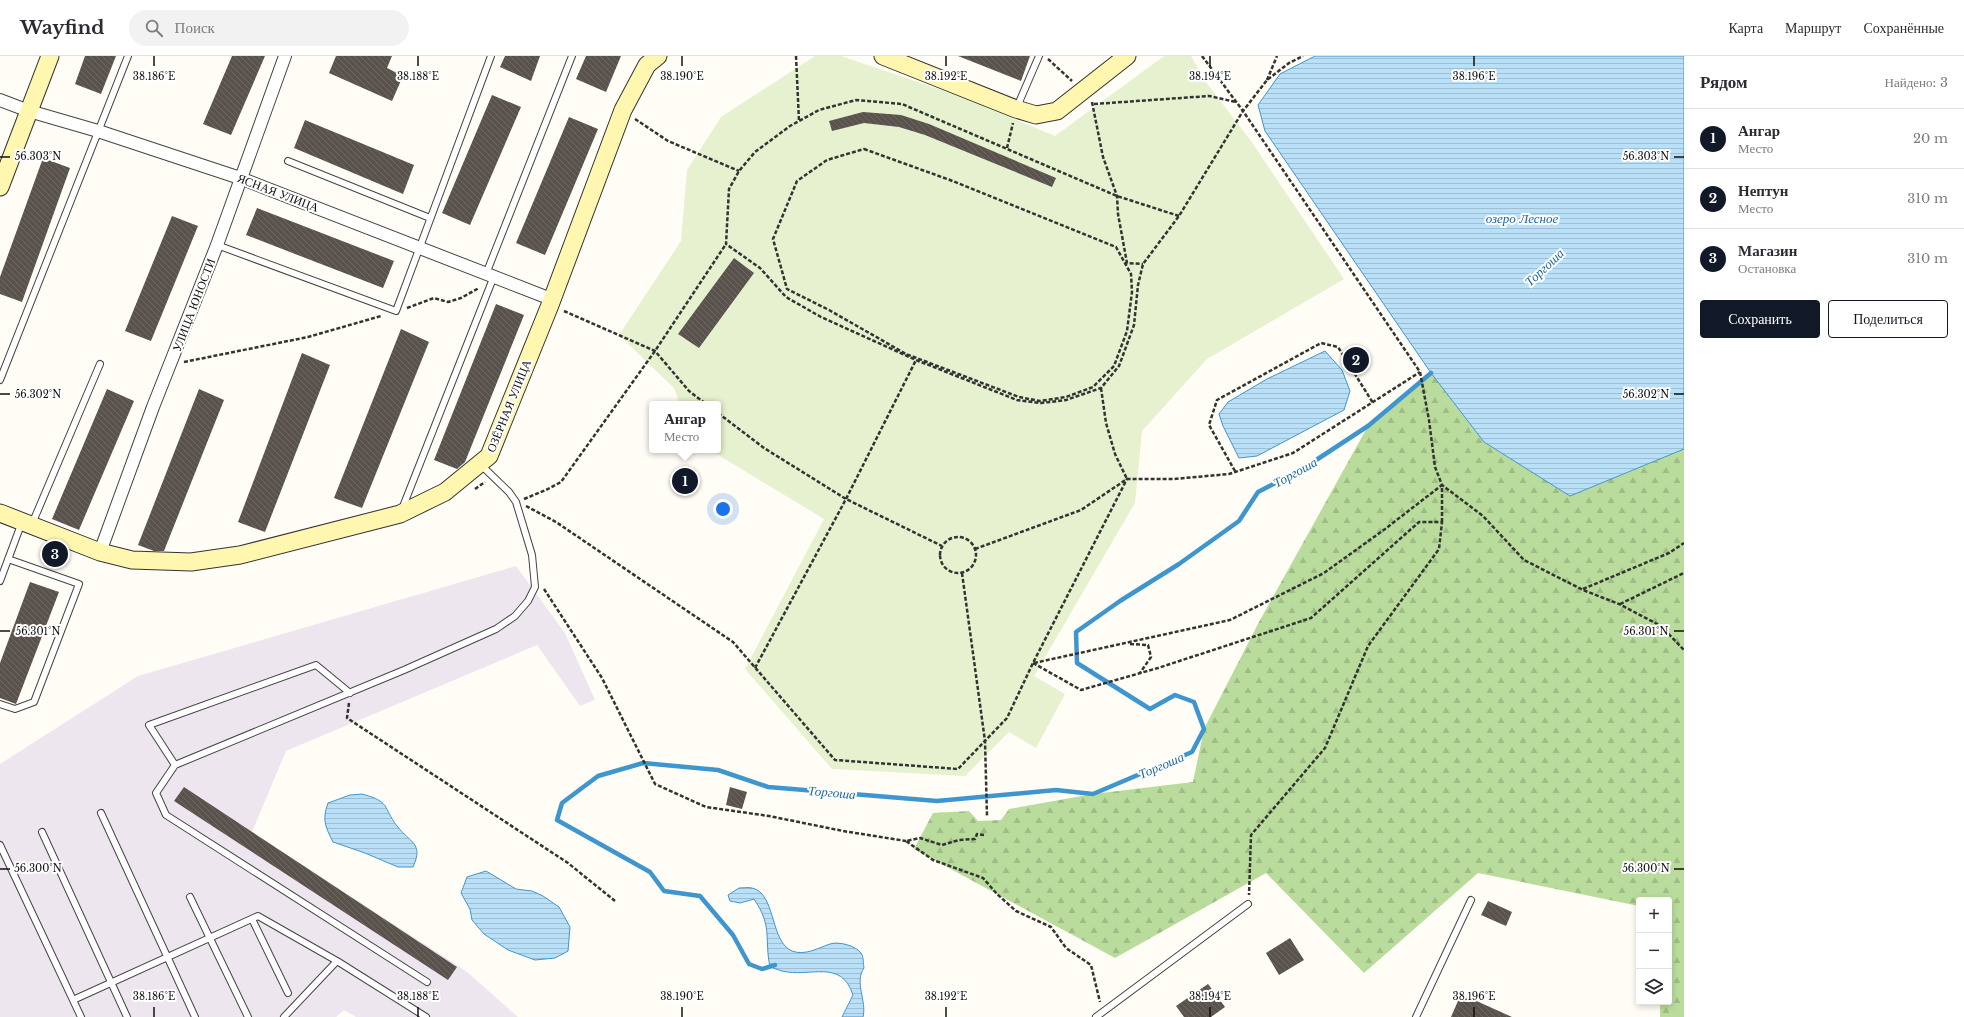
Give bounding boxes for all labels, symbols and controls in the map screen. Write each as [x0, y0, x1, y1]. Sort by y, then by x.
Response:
search box [129, 10, 409, 46]
text: Wayfind [20, 16, 105, 39]
icon: search [143, 17, 165, 39]
text: Поиск [175, 18, 215, 37]
text: Карта [1728, 19, 1763, 37]
text: Маршрут [1785, 19, 1841, 37]
text: Сохранённые [1863, 19, 1944, 37]
text: 38.186°E [133, 70, 175, 83]
text: 38.188°E [397, 70, 439, 83]
text: 38.190°E [660, 70, 704, 83]
text: 38.192°E [925, 70, 967, 83]
text: 38.194°E [1189, 70, 1231, 83]
text: 38.196°E [1453, 70, 1495, 83]
text: Рядом [1700, 72, 1748, 93]
text: Найдено: 3 [1885, 74, 1948, 91]
text: Ангар [1738, 121, 1780, 140]
text: 1 [1710, 130, 1716, 147]
text: 20 m [1913, 130, 1948, 147]
text: Место [1738, 140, 1773, 157]
text: 56.303°N [15, 150, 61, 163]
text: 56.303°N [1623, 150, 1669, 163]
street label: ЯСНАЯ УЛИЦА [235, 170, 321, 215]
text: Нептун [1738, 181, 1788, 200]
text: 2 [1709, 190, 1717, 207]
text: 310 m [1907, 190, 1948, 207]
text: Место [1738, 200, 1773, 217]
water label: озеро Лесное [1486, 210, 1559, 227]
text: Магазин [1738, 241, 1797, 260]
water label: Торгоша [1521, 245, 1568, 290]
text: 3 [1709, 250, 1717, 267]
text: 310 m [1907, 250, 1948, 267]
street label: УЛИЦА ЮНОСТИ [169, 256, 218, 354]
text: Остановка [1738, 260, 1796, 277]
button: Сохранить [1700, 300, 1820, 338]
button: Поделиться [1828, 300, 1948, 338]
pin: 2 [1343, 345, 1369, 375]
street label: ОЗЁРНАЯ УЛИЦА [483, 357, 534, 454]
text: 56.302°N [15, 388, 61, 401]
text: 56.302°N [1623, 388, 1669, 401]
popup [649, 401, 721, 453]
text: Ангар [664, 409, 706, 428]
text: Место [664, 428, 699, 445]
water label: Торгоша [1270, 453, 1321, 491]
pin: 1 [672, 466, 698, 496]
your location [713, 499, 733, 519]
pin: 3 [42, 539, 68, 569]
text: 56.301°N [16, 625, 61, 638]
text: 56.301°N [1624, 625, 1669, 638]
water label: Торгоша [1136, 748, 1187, 783]
water label: Торгоша [807, 782, 857, 803]
text: 56.300°N [14, 862, 62, 875]
text: 56.300°N [1622, 862, 1670, 875]
map controls [1636, 897, 1672, 1005]
button: + [1636, 897, 1672, 933]
button: − [1636, 933, 1672, 969]
button: layers [1636, 969, 1672, 1005]
text: 38.186°E [133, 990, 175, 1003]
text: 38.188°E [397, 990, 439, 1003]
text: 38.190°E [660, 990, 704, 1003]
text: 38.192°E [925, 990, 967, 1003]
text: 38.194°E [1189, 990, 1231, 1003]
text: 38.196°E [1453, 990, 1495, 1003]

